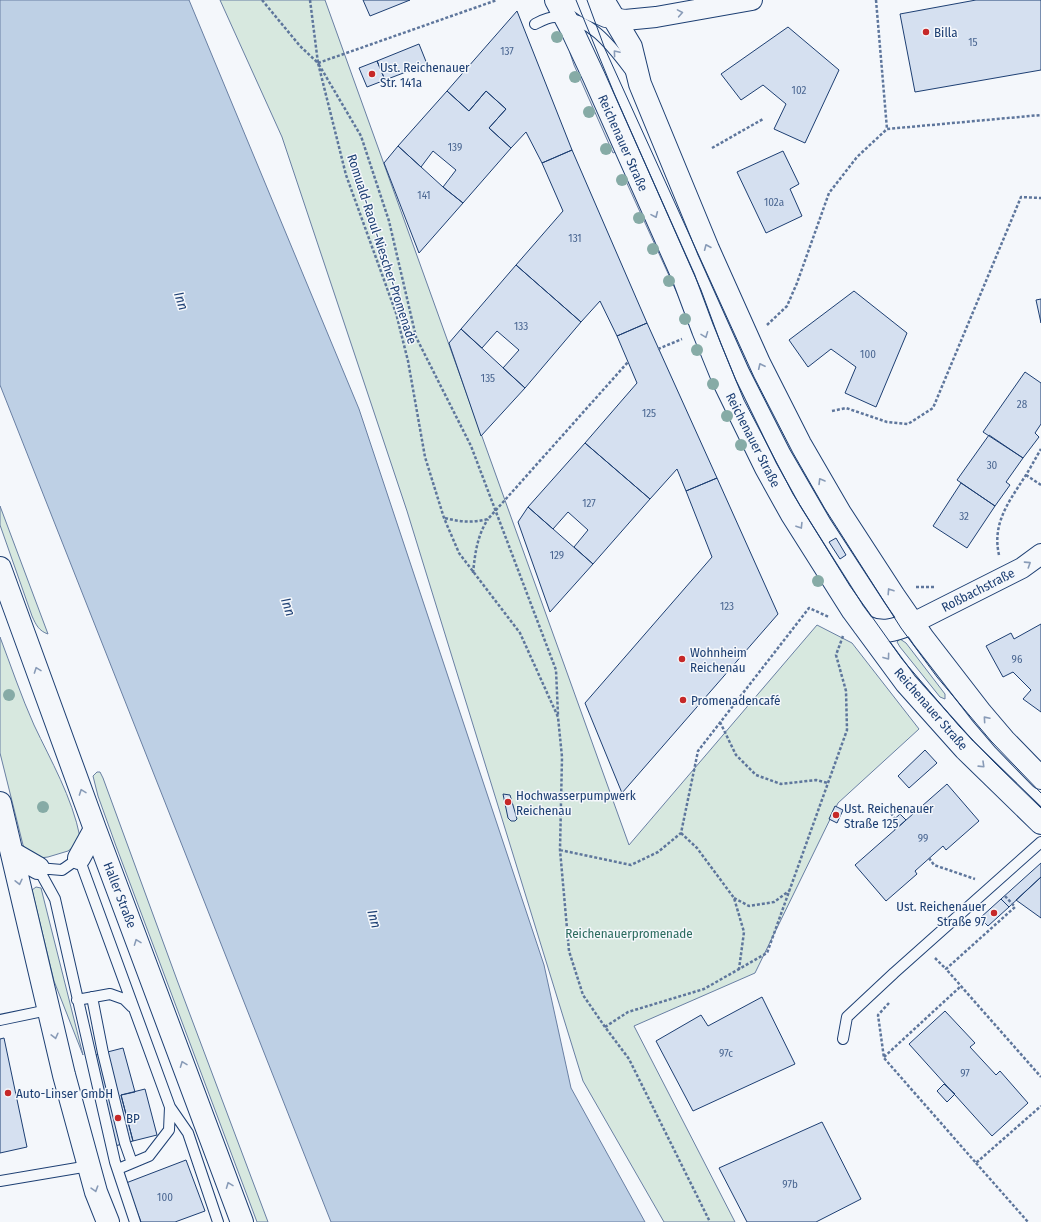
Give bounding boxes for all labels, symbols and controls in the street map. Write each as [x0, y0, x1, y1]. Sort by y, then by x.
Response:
one-way arrow [677, 9, 683, 17]
place label: Billa [934, 25, 958, 40]
marker: Billa [921, 27, 931, 37]
house number: 15 [968, 36, 978, 49]
house number: 137 [500, 45, 514, 58]
one-way arrow [614, 50, 621, 58]
place label: Ust. Reichenauer Str. 141a [380, 60, 470, 90]
marker: Ust. Reichenauer Str. 141a [367, 69, 377, 79]
house number: 102 [792, 84, 807, 97]
street label: Reichenauer Straße [595, 92, 651, 194]
house number: 139 [448, 141, 462, 154]
street label: Romuald-Raoul-Niescher-Promenade [344, 152, 420, 346]
house number: 141 [417, 189, 431, 202]
house number: 102a [764, 196, 784, 209]
one-way arrow [650, 211, 658, 218]
house number: 131 [568, 232, 582, 245]
one-way arrow [704, 244, 712, 251]
water label: Inn [170, 290, 192, 312]
house number: 133 [514, 320, 528, 333]
one-way arrow [700, 331, 708, 338]
house number: 100 [860, 348, 876, 361]
one-way arrow [758, 363, 766, 370]
house number: 135 [481, 372, 495, 385]
street label: Reichenauer Straße [723, 390, 783, 490]
house number: 28 [1017, 398, 1028, 411]
house number: 125 [642, 407, 656, 420]
house number: 30 [987, 459, 998, 472]
one-way arrow [818, 478, 825, 485]
house number: 127 [582, 497, 596, 510]
house number: 32 [959, 510, 969, 523]
one-way arrow [795, 522, 802, 529]
house number: 129 [550, 549, 564, 562]
one-way arrow [1023, 562, 1030, 569]
street label: Roßbachstraße [939, 565, 1017, 615]
one-way arrow [888, 588, 895, 595]
water label: Inn [277, 596, 299, 618]
house number: 123 [720, 600, 734, 613]
place label: Wohnheim Reichenau [690, 645, 747, 675]
one-way arrow [882, 653, 889, 660]
house number: 96 [1012, 653, 1023, 666]
marker: Wohnheim Reichenau [677, 654, 687, 664]
street label: Reichenauer Straße [891, 665, 971, 753]
one-way arrow [34, 666, 42, 673]
place label: Promenadencafé [691, 693, 781, 708]
marker: Promenadencafé [678, 695, 688, 705]
one-way arrow [983, 716, 990, 723]
one-way arrow [977, 760, 985, 768]
one-way arrow [78, 788, 86, 795]
place label: Hochwasserpumpwerk Reichenau [516, 788, 637, 818]
marker: Hochwasserpumpwerk Reichenau [503, 797, 513, 807]
place label: Ust. Reichenauer Straße 125 [844, 801, 934, 831]
marker: Ust. Reichenauer Straße 125 [831, 810, 841, 820]
house number: 99 [918, 832, 928, 845]
street label: Haller Straße [101, 860, 139, 930]
one-way arrow [14, 879, 22, 885]
place label: Ust. Reichenauer Straße 97 [896, 899, 986, 929]
water label: Inn [363, 908, 385, 930]
marker: Ust. Reichenauer Straße 97 [989, 908, 999, 918]
park label: Reichenauerpromenade [565, 926, 693, 941]
one-way arrow [134, 939, 142, 946]
one-way arrow [50, 1033, 58, 1039]
house number: 97c [719, 1047, 733, 1060]
one-way arrow [180, 1060, 188, 1067]
house number: 97 [960, 1067, 970, 1080]
place label: Auto-Linser GmbH [16, 1086, 113, 1101]
marker: Auto-Linser GmbH [3, 1088, 13, 1098]
place label: BP [126, 1111, 140, 1126]
marker: BP [113, 1113, 123, 1123]
house number: 97b [782, 1178, 798, 1191]
one-way arrow [225, 1182, 233, 1189]
one-way arrow [90, 1185, 99, 1192]
house number: 100 [157, 1191, 173, 1204]

